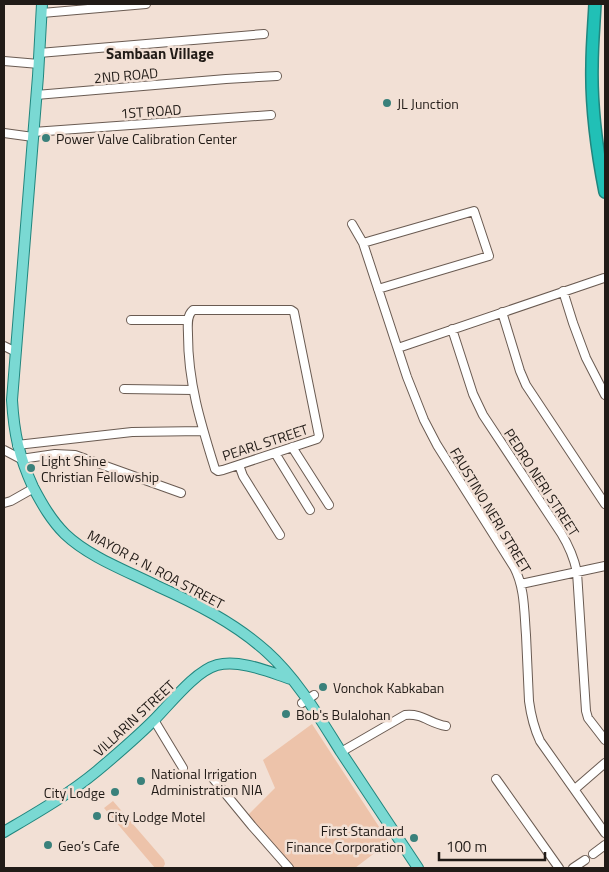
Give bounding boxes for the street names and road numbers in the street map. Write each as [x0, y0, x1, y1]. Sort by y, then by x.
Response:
street label: 2ND ROAD [93, 62, 159, 88]
street label: 1ST ROAD [120, 98, 182, 124]
street label: PEARL STREET [219, 418, 311, 466]
street label: PEDRO NERI STREET [499, 424, 585, 541]
street label: FAUSTINO NERI STREET [445, 443, 537, 577]
street label: MAYOR P. N. ROA STREET [84, 524, 229, 614]
street label: VILLARIN STREET [89, 674, 180, 761]

